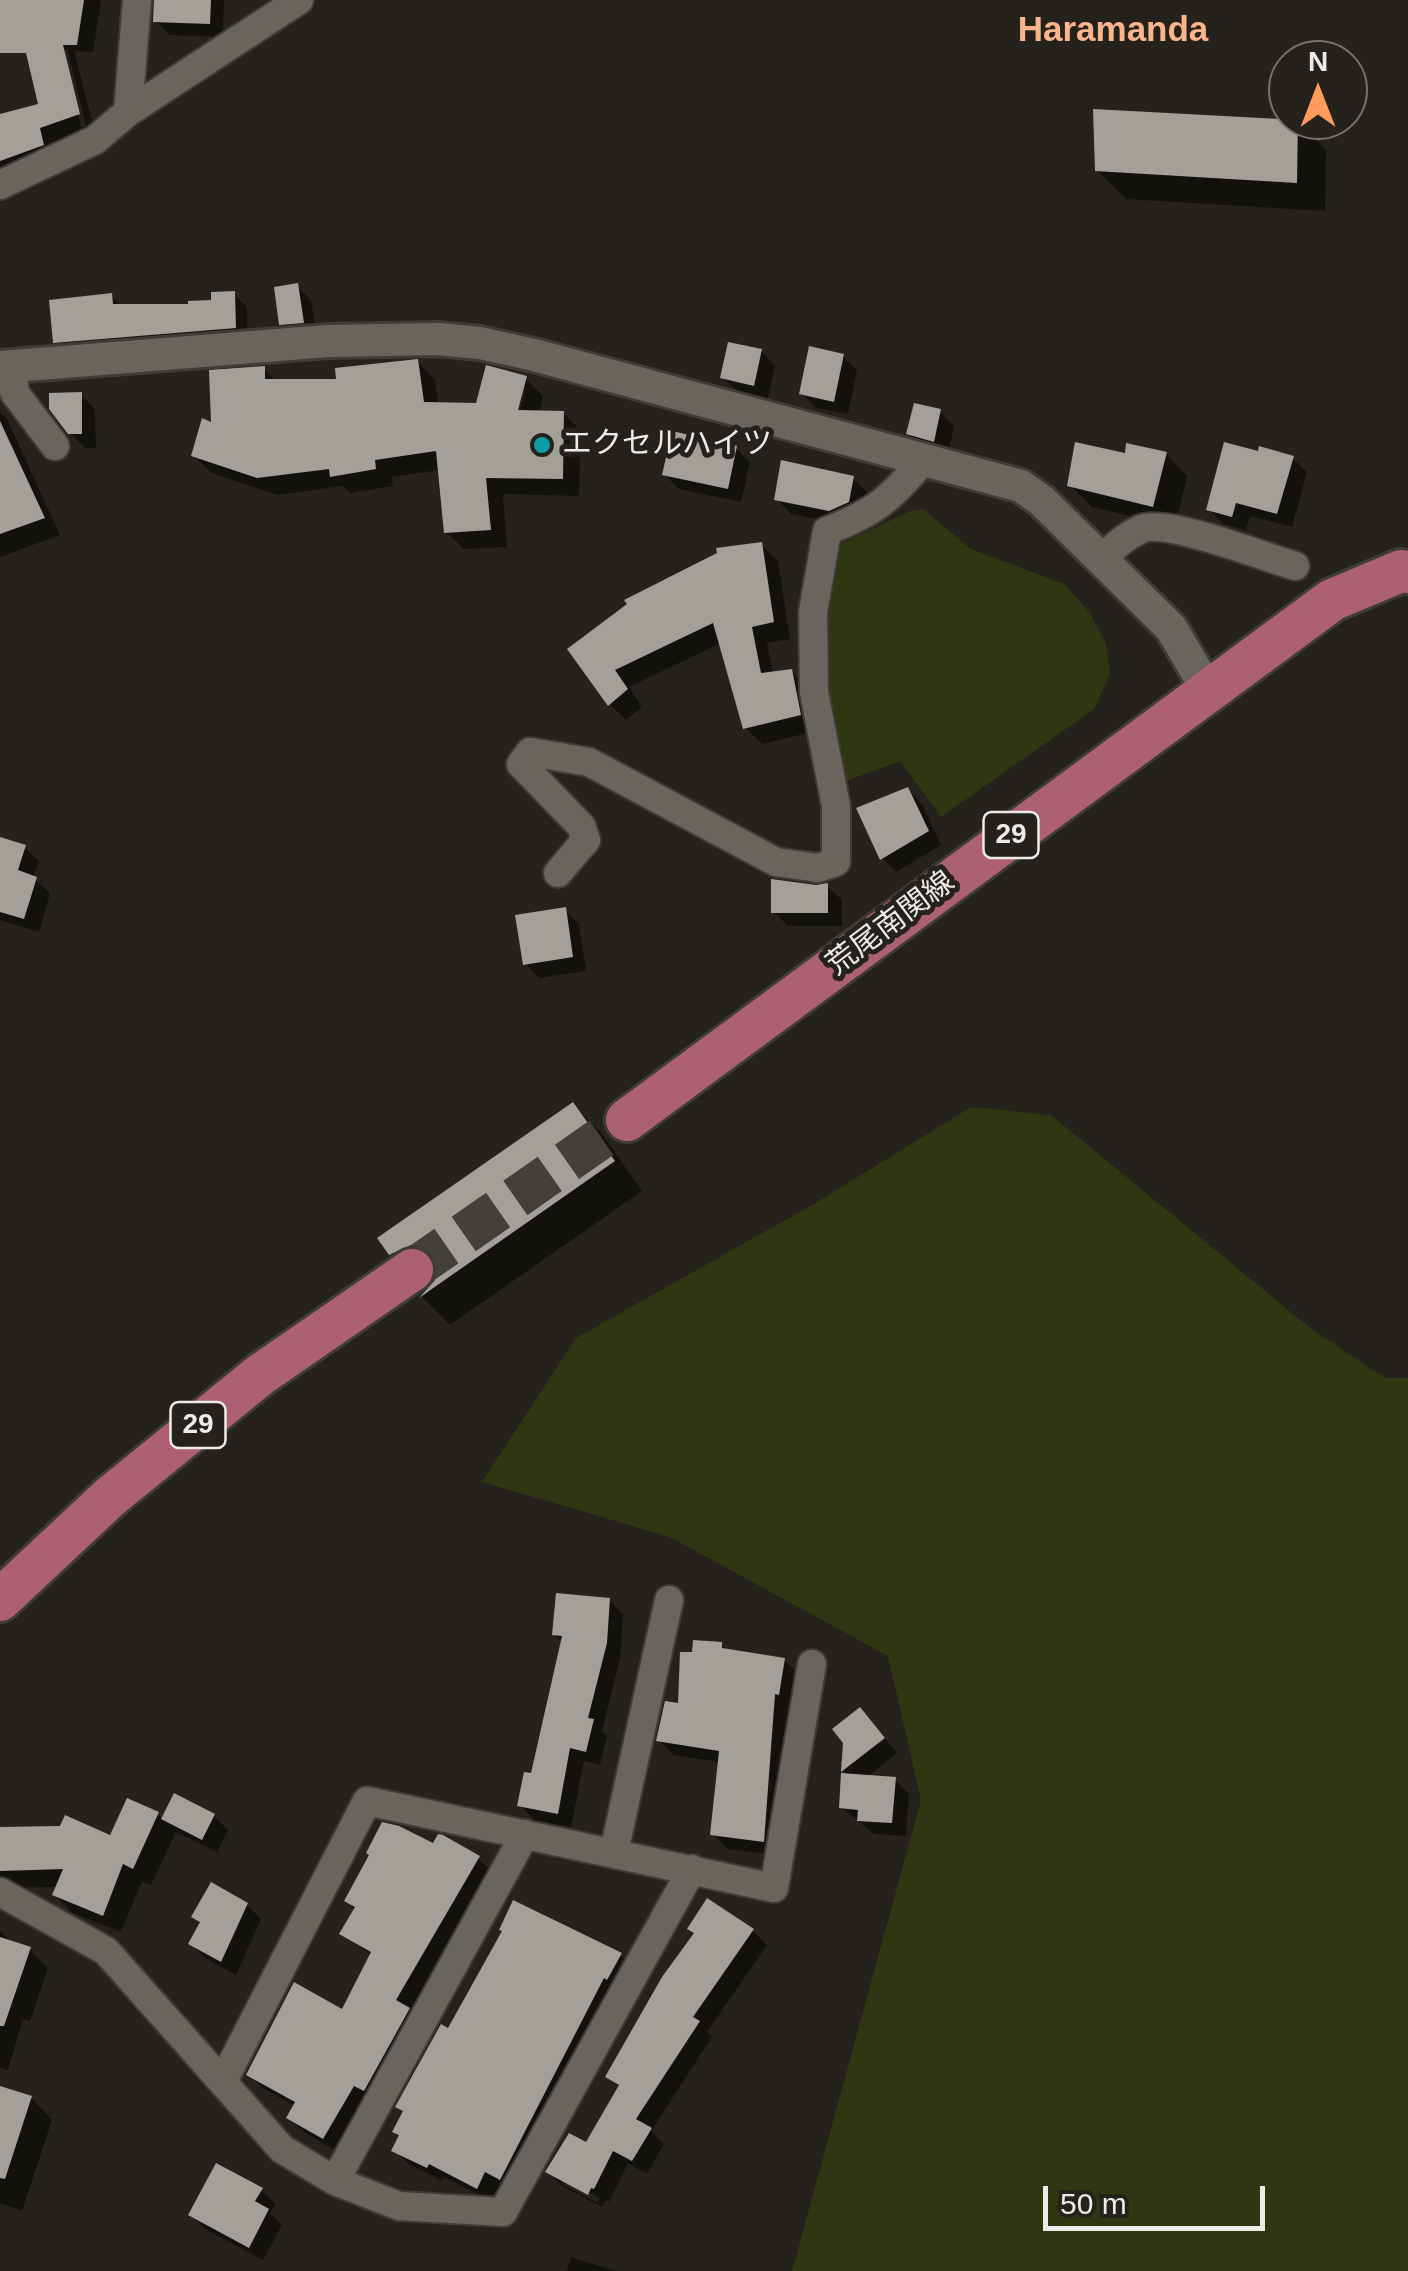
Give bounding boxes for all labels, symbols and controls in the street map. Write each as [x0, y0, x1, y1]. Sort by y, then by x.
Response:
district label: Haramanda [1018, 10, 1208, 52]
north arrow [1268, 40, 1368, 140]
text: N [1308, 46, 1328, 77]
place label: エクセルハイツ [562, 427, 772, 463]
marker: エクセルハイツ [531, 434, 553, 456]
road number: 29 [984, 812, 1038, 858]
street label: 荒尾南関線 [820, 864, 962, 984]
road number: 29 [170, 1402, 226, 1448]
scale bar [1048, 2166, 1270, 2228]
text: 50 m [1060, 2187, 1127, 2220]

